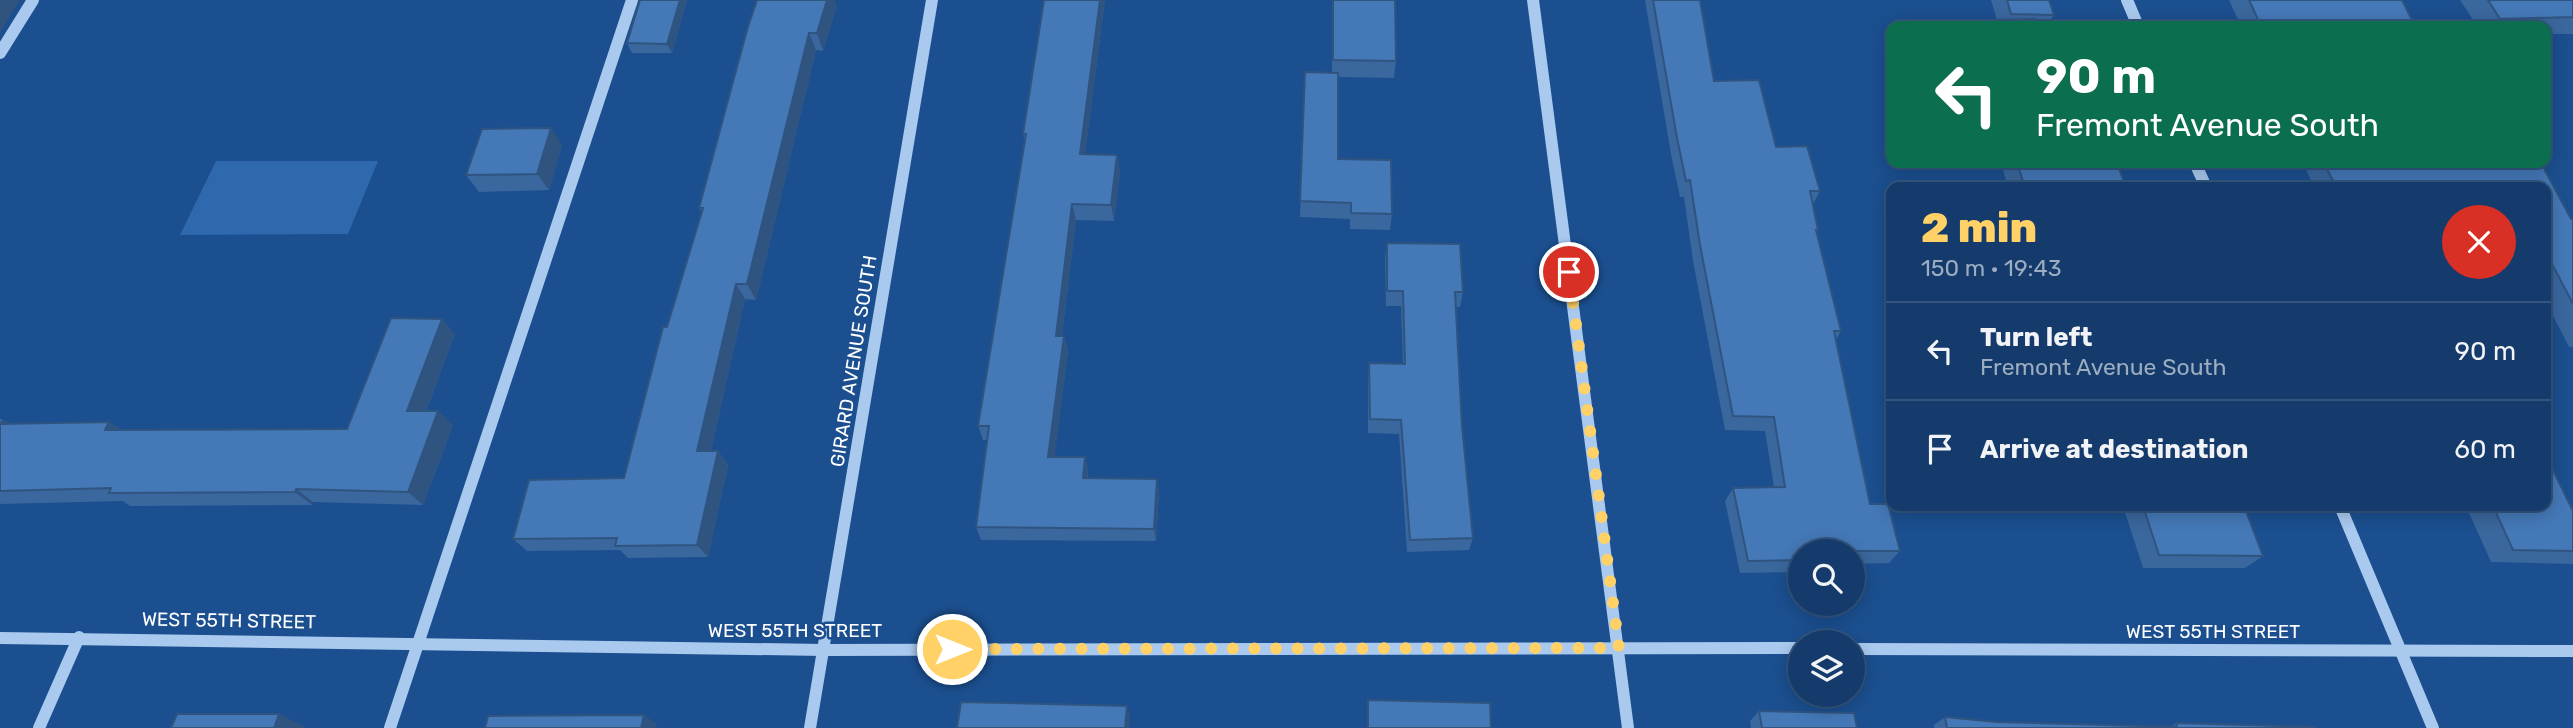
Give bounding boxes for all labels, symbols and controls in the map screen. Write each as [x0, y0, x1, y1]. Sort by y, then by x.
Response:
text: 90 m [2036, 47, 2156, 105]
icon: left [1921, 49, 2012, 140]
text: Fremont Avenue South [2036, 106, 2379, 144]
text: 2 min [1921, 203, 2037, 253]
button: close [2442, 205, 2516, 279]
pin [1539, 242, 1599, 302]
icon: arrive [1550, 253, 1588, 291]
street label: GIRARD AVENUE SOUTH [825, 254, 882, 469]
text: 150 m · 19:43 [1921, 254, 2062, 282]
text: Turn left [1980, 322, 2092, 353]
icon: left [1921, 332, 1959, 370]
text: 90 m [2455, 336, 2516, 367]
text: Fremont Avenue South [1980, 353, 2227, 381]
icon: arrive [1921, 430, 1959, 468]
text: Arrive at destination [1980, 434, 2248, 465]
text: 60 m [2454, 434, 2516, 465]
map controls [1788, 539, 1865, 707]
button: search [1788, 539, 1865, 616]
street label: WEST 55TH STREET [142, 607, 316, 634]
position arrow [915, 612, 989, 686]
street label: WEST 55TH STREET [708, 619, 882, 642]
street label: WEST 55TH STREET [2126, 620, 2300, 643]
button: layers [1788, 630, 1865, 707]

